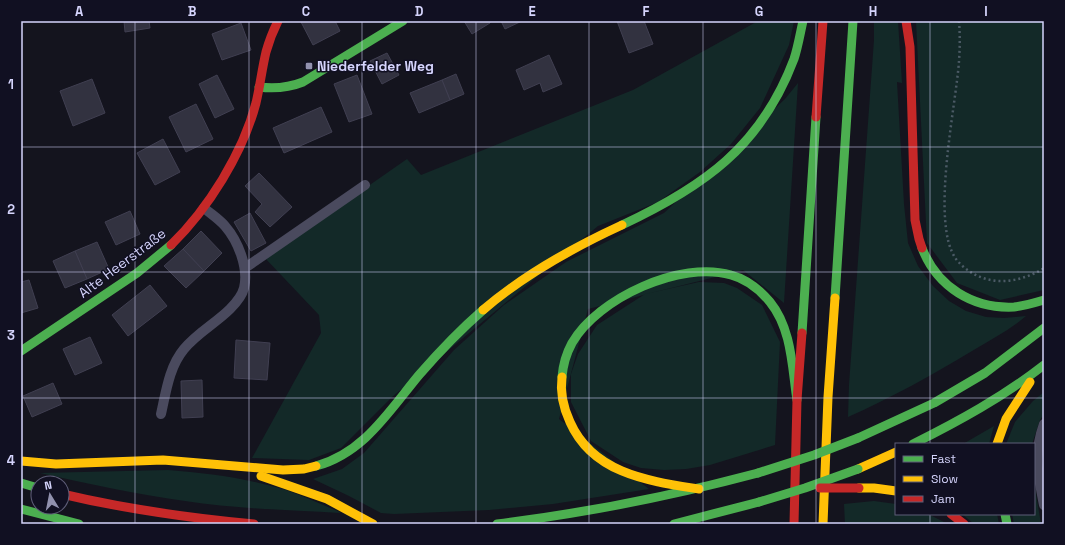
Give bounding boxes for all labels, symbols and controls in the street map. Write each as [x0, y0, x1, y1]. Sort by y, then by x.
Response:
text: A [75, 3, 84, 20]
text: B [188, 3, 197, 20]
text: C [302, 3, 310, 20]
text: D [415, 3, 424, 20]
text: E [528, 3, 536, 20]
text: F [643, 3, 650, 20]
text: G [755, 3, 763, 20]
text: H [869, 3, 877, 20]
text: I [984, 3, 988, 20]
place label: Niederfelder Weg [317, 57, 434, 75]
marker: Niederfelder Weg [304, 61, 314, 71]
text: 1 [8, 76, 14, 93]
text: 2 [7, 201, 15, 218]
street label: Alte Heerstraße [75, 224, 169, 302]
text: 3 [7, 327, 15, 344]
legend [895, 443, 1035, 515]
text: Fast [931, 451, 956, 467]
text: 4 [7, 452, 15, 469]
text: Slow [931, 471, 958, 487]
north arrow [30, 475, 70, 515]
text: N [43, 478, 53, 493]
text: Jam [931, 491, 955, 507]

